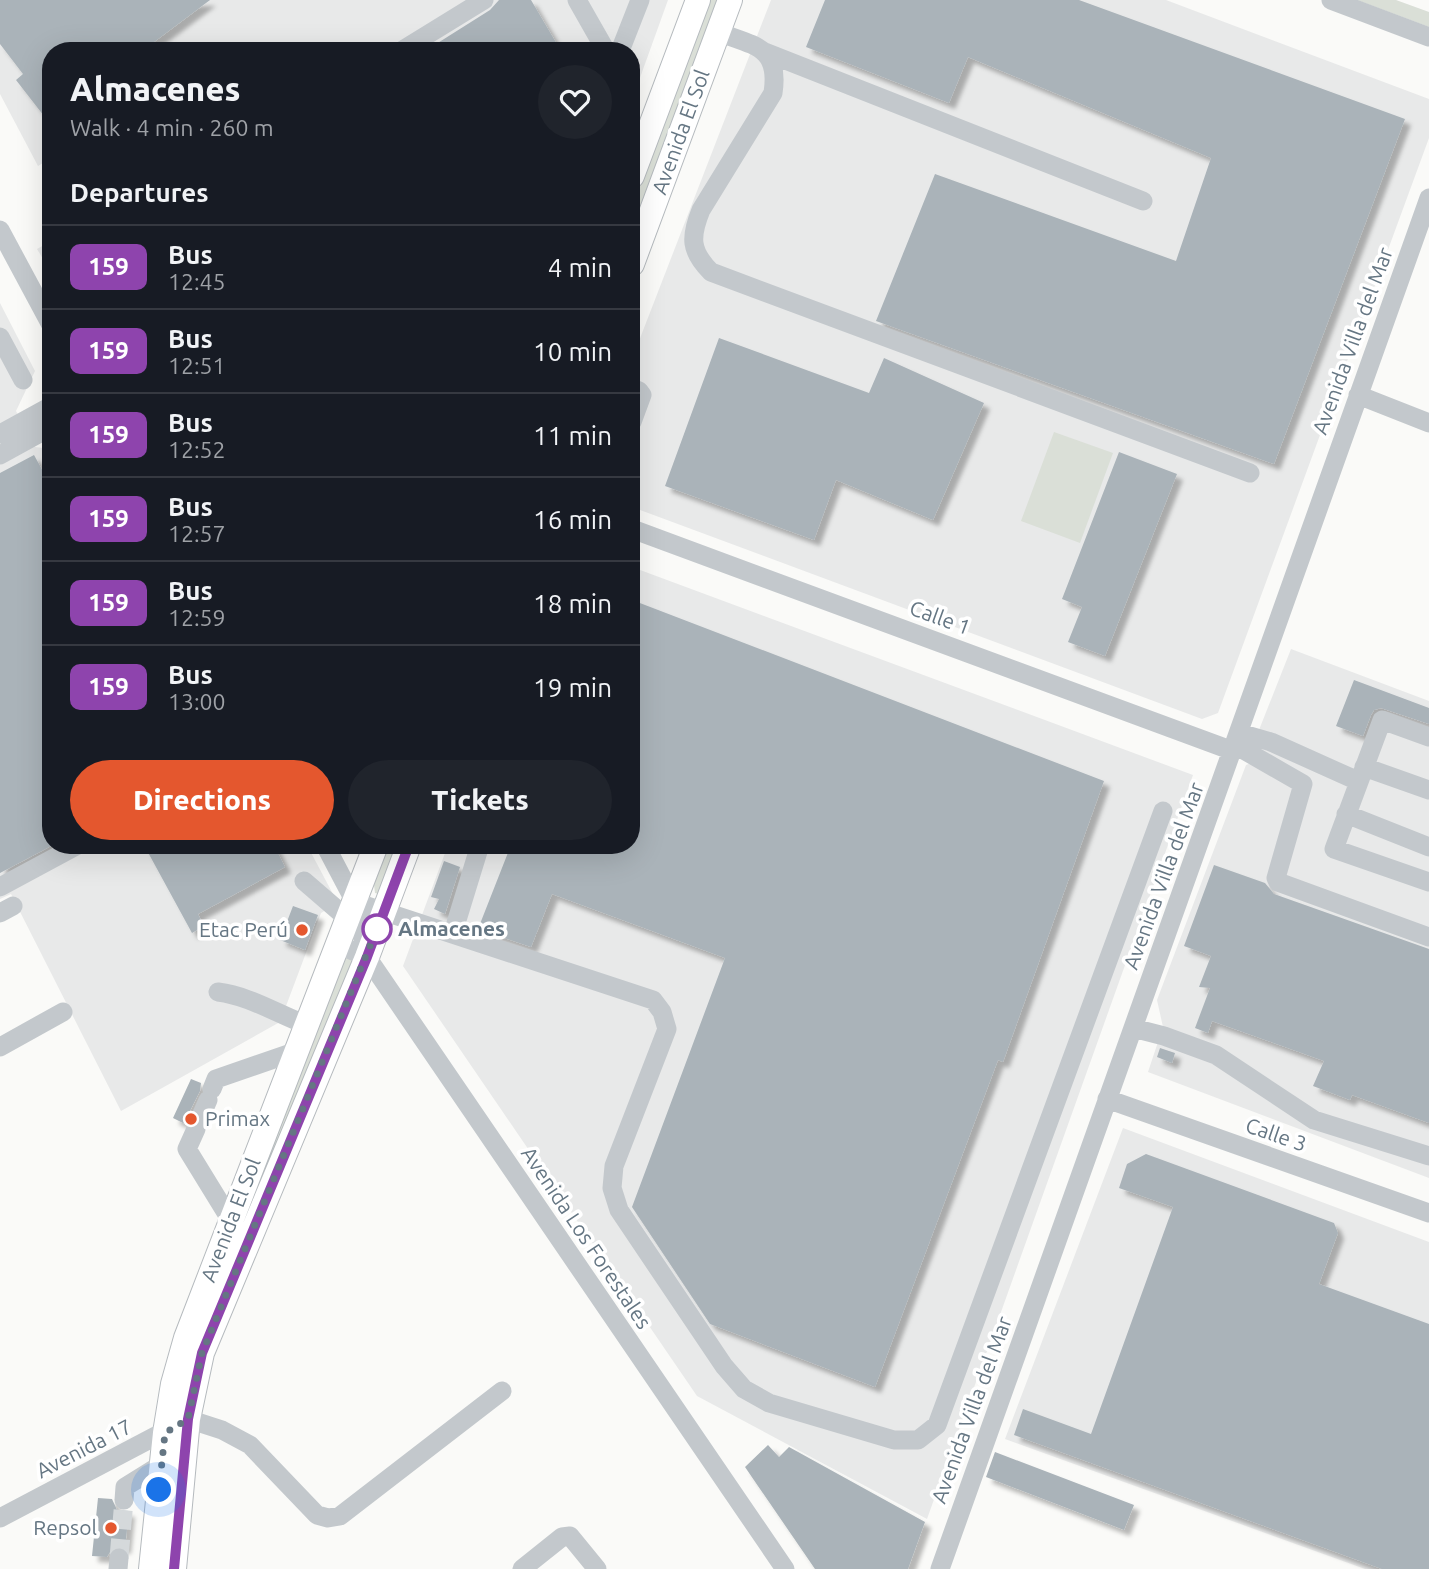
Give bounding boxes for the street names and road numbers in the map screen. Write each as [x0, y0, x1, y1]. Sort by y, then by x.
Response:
street label: Avenida El Sol [646, 66, 714, 197]
street label: Avenida Villa del Mar [1307, 244, 1397, 437]
street label: Calle 1 [907, 595, 974, 639]
street label: Avenida Villa del Mar [1118, 779, 1208, 972]
street label: Calle 3 [1243, 1112, 1310, 1156]
street label: Avenida Los Forestales [517, 1142, 657, 1333]
street label: Avenida El Sol [195, 1154, 265, 1285]
street label: Avenida Villa del Mar [926, 1313, 1016, 1506]
street label: Avenida 17 [32, 1414, 135, 1482]

